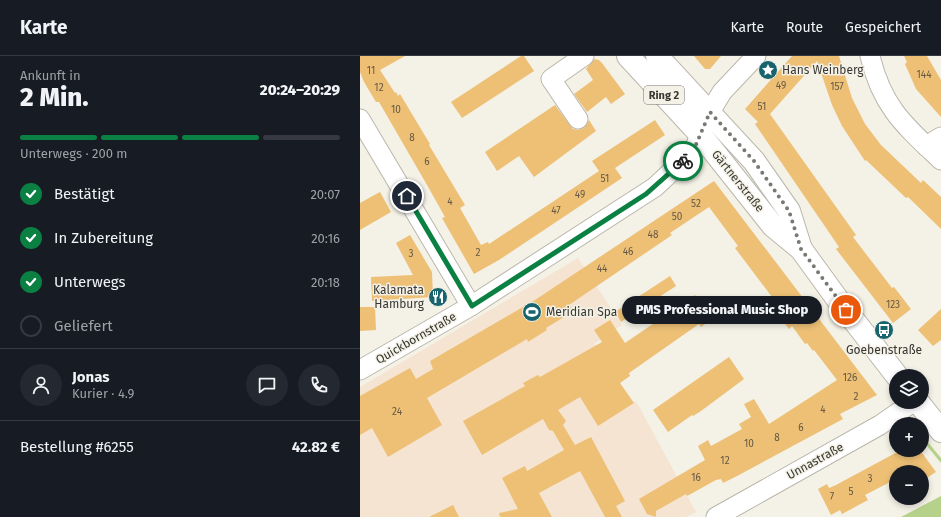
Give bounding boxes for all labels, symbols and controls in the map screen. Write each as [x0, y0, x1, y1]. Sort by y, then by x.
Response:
text: Karte [20, 16, 67, 39]
text: Karte [730, 19, 764, 36]
text: Route [786, 19, 823, 36]
text: Gespeichert [845, 19, 921, 36]
place icon: Hans Weinberg [757, 59, 779, 81]
place label: Hans Weinberg [782, 63, 864, 77]
house number: 11 [367, 65, 375, 77]
text: Ankunft in [20, 68, 81, 83]
house number: 144 [917, 69, 932, 81]
house number: 49 [776, 80, 786, 92]
text: 20:24–20:29 [260, 81, 340, 99]
house number: 157 [830, 81, 844, 93]
text: 2 Min. [20, 82, 89, 113]
house number: 12 [374, 82, 384, 94]
road number: Ring 2 [644, 86, 684, 104]
house number: 51 [758, 101, 766, 113]
house number: 10 [391, 104, 401, 116]
house number: 8 [409, 132, 415, 144]
courier [663, 141, 703, 181]
text: Unterwegs · 200 m [20, 146, 128, 161]
street label: Gärtnerstraße [709, 147, 767, 215]
icon: bike [672, 150, 694, 172]
house number: 6 [424, 156, 430, 168]
house number: 51 [601, 173, 609, 185]
pin [390, 179, 424, 213]
icon: check [20, 183, 42, 205]
text: Bestätigt [54, 185, 115, 203]
icon: home [396, 185, 418, 207]
text: 20:07 [310, 187, 340, 202]
house number: 49 [575, 189, 585, 201]
house number: 4 [447, 196, 453, 208]
house number: 52 [691, 198, 701, 210]
house number: 47 [551, 205, 561, 217]
house number: 50 [672, 211, 683, 223]
icon: check [20, 227, 42, 249]
text: In Zubereitung [54, 229, 153, 247]
house number: 48 [648, 229, 659, 241]
text: 20:16 [311, 231, 340, 246]
house number: 46 [623, 246, 633, 258]
house number: 2 [476, 247, 481, 259]
house number: 3 [409, 248, 414, 260]
house number: 44 [597, 263, 608, 275]
icon: check [20, 271, 42, 293]
text: Unterwegs [54, 273, 126, 291]
text: 20:18 [311, 275, 340, 290]
place label: Kalamata Hamburg [373, 283, 425, 311]
restaurant icon: Kalamata Hamburg [427, 286, 449, 308]
pin [829, 293, 863, 327]
callout: PMS Professional Music Shop [622, 296, 822, 324]
icon: bag [835, 299, 857, 321]
house number: 123 [886, 299, 900, 311]
sports icon: Meridian Spa [521, 301, 543, 323]
text: PMS Professional Music Shop [636, 302, 808, 317]
place label: Meridian Spa [546, 305, 617, 319]
street label: Quickbornstraße [373, 309, 459, 367]
text: Geliefert [54, 317, 113, 335]
bus stop icon: Goebenstraße [873, 319, 895, 341]
place label: Goebenstraße [846, 343, 922, 357]
button: person [20, 364, 62, 406]
button: chat [246, 364, 288, 406]
button: phone [298, 364, 340, 406]
text: Jonas [72, 368, 110, 386]
map controls [889, 369, 929, 505]
button: layers [889, 369, 929, 409]
house number: 126 [843, 372, 857, 384]
text: Kurier · 4.9 [72, 386, 134, 401]
house number: 2 [854, 391, 859, 403]
house number: 4 [820, 404, 826, 416]
house number: 24 [392, 406, 403, 418]
button: + [889, 417, 929, 457]
house number: 6 [798, 422, 804, 434]
house number: 8 [774, 432, 780, 444]
text: Bestellung #6255 [20, 438, 134, 456]
text: 42.82 € [292, 438, 340, 456]
house number: 10 [744, 438, 754, 450]
street label: Unnastraße [784, 440, 846, 482]
house number: 12 [720, 455, 730, 467]
button: − [889, 465, 929, 505]
house number: 16 [691, 472, 701, 484]
house number: 3 [868, 473, 873, 485]
house number: 5 [848, 486, 854, 498]
house number: 7 [830, 491, 835, 503]

